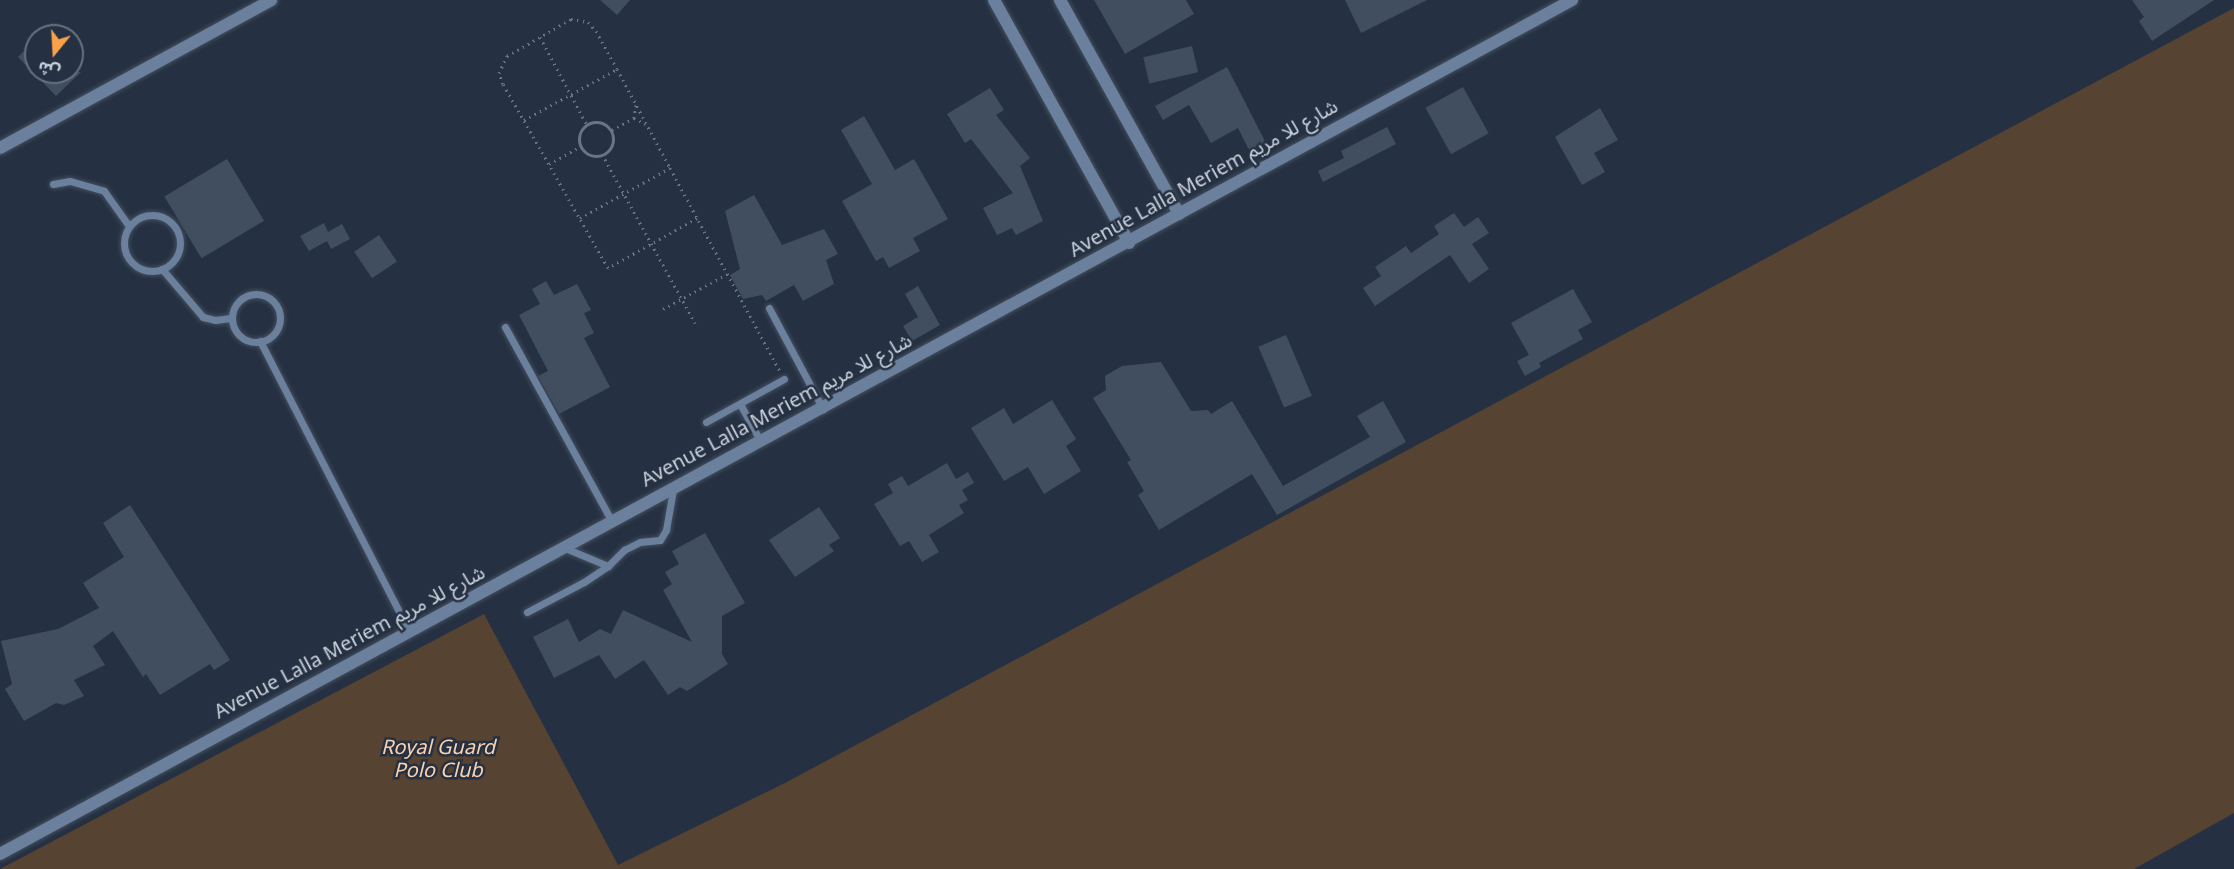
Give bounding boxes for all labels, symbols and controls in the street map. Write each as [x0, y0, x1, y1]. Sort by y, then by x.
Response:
north arrow [24, 24, 84, 84]
text: ش [33, 50, 65, 89]
street label: Avenue Lalla Meriem شارع للا مريم [1065, 95, 1343, 263]
street label: Avenue Lalla Meriem شارع للا مريم [637, 329, 917, 493]
street label: Avenue Lalla Meriem شارع للا مريم [210, 561, 490, 725]
park label: Royal Guard Polo Club [381, 737, 495, 784]

